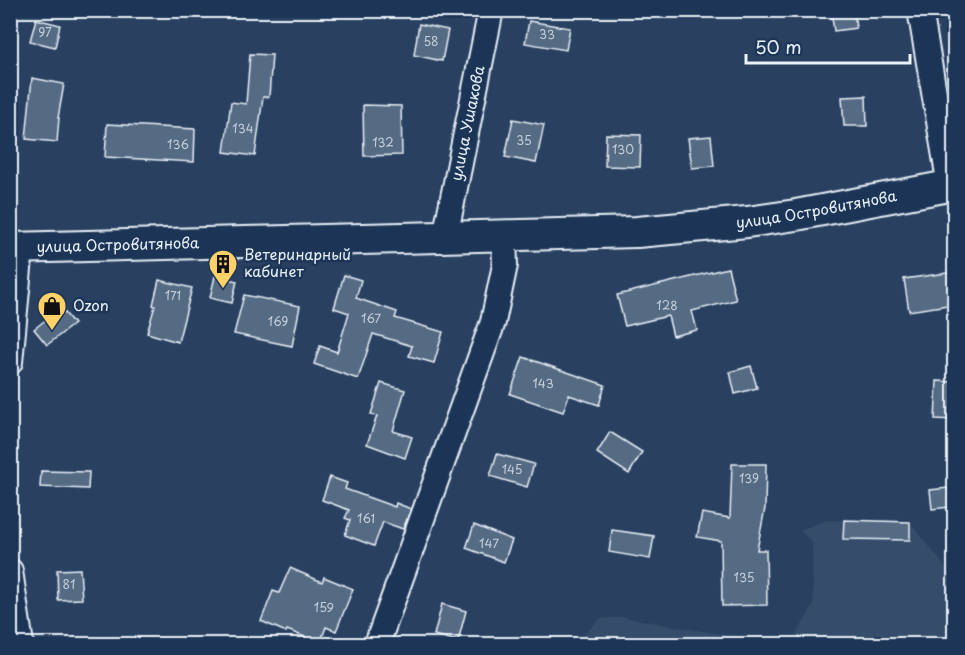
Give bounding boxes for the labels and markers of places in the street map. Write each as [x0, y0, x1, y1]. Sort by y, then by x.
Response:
place label: Ветеринарный кабинет [244, 242, 351, 282]
building icon: Ветеринарный кабинет [207, 248, 239, 290]
shop icon: Ozon [36, 290, 68, 332]
place label: Ozon [73, 293, 109, 316]

